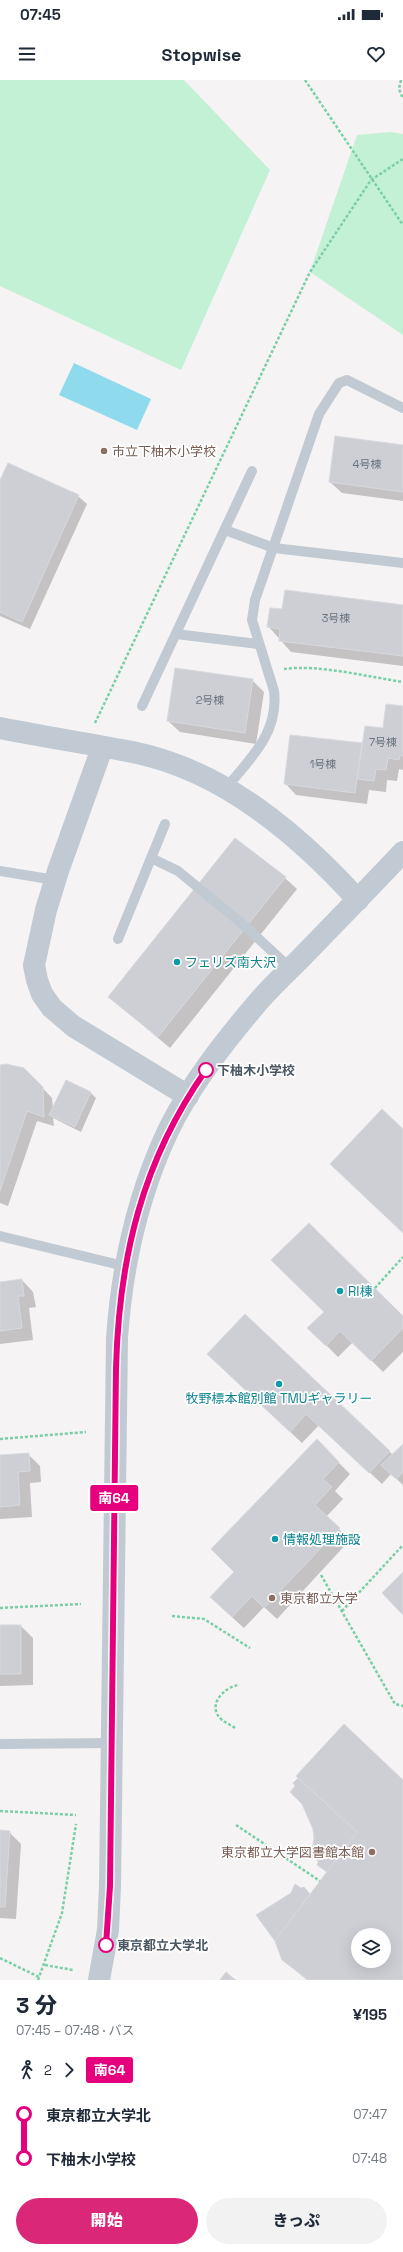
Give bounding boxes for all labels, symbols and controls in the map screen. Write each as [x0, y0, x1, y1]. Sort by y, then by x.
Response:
text: 07:45 [20, 5, 61, 24]
icon: menu [16, 43, 38, 65]
text: Stopwise [162, 43, 241, 66]
icon: heart [365, 43, 387, 65]
place label: 市立下柚木小学校 [112, 443, 216, 460]
marker: 市立下柚木小学校 [99, 446, 109, 456]
house number: 4号棟 [353, 457, 381, 471]
house number: 3号棟 [322, 611, 350, 625]
house number: 2号棟 [196, 693, 224, 707]
house number: 7号棟 [369, 735, 397, 749]
house number: 1号棟 [310, 757, 336, 771]
place label: フェリズ南大沢 [185, 954, 276, 971]
marker: フェリズ南大沢 [172, 957, 182, 967]
marker: 下柚木小学校 [198, 1062, 214, 1078]
place label: 下柚木小学校 [217, 1062, 295, 1079]
place label: RI棟 [348, 1283, 372, 1300]
marker: RI棟 [335, 1286, 345, 1296]
marker: 牧野標本館別館 TMUギャラリー [274, 1379, 284, 1389]
place label: 牧野標本館別館 TMUギャラリー [186, 1390, 372, 1407]
line badge: 南64 [91, 1485, 137, 1511]
text: 南64 [98, 1489, 130, 1507]
place label: 情報処理施設 [283, 1531, 361, 1548]
marker: 情報処理施設 [270, 1534, 280, 1544]
place label: 東京都立大学 [280, 1590, 358, 1607]
marker: 東京都立大学 [267, 1593, 277, 1603]
place label: 東京都立大学図書館本館 [221, 1844, 364, 1861]
marker: 東京都立大学図書館本館 [367, 1847, 377, 1857]
map controls [351, 1928, 391, 1968]
button: layers [351, 1928, 391, 1968]
marker: 東京都立大学北 [98, 1937, 114, 1953]
place label: 東京都立大学北 [117, 1937, 208, 1954]
text: 3 分 [16, 1991, 57, 2019]
text: ¥195 [353, 2005, 387, 2024]
text: 07:45 – 07:48 · バス [16, 2022, 135, 2039]
icon: walk [16, 2059, 38, 2081]
icon: forward [58, 2059, 80, 2081]
text: 南64 [94, 2061, 125, 2079]
text: 2 [44, 2062, 52, 2079]
text: 東京都立大学北 [46, 2106, 151, 2125]
text: 07:47 [353, 2106, 387, 2123]
text: 下柚木小学校 [46, 2150, 136, 2169]
text: 07:48 [352, 2150, 387, 2167]
button: 開始 [16, 2198, 198, 2244]
button: きっぷ [206, 2198, 387, 2244]

